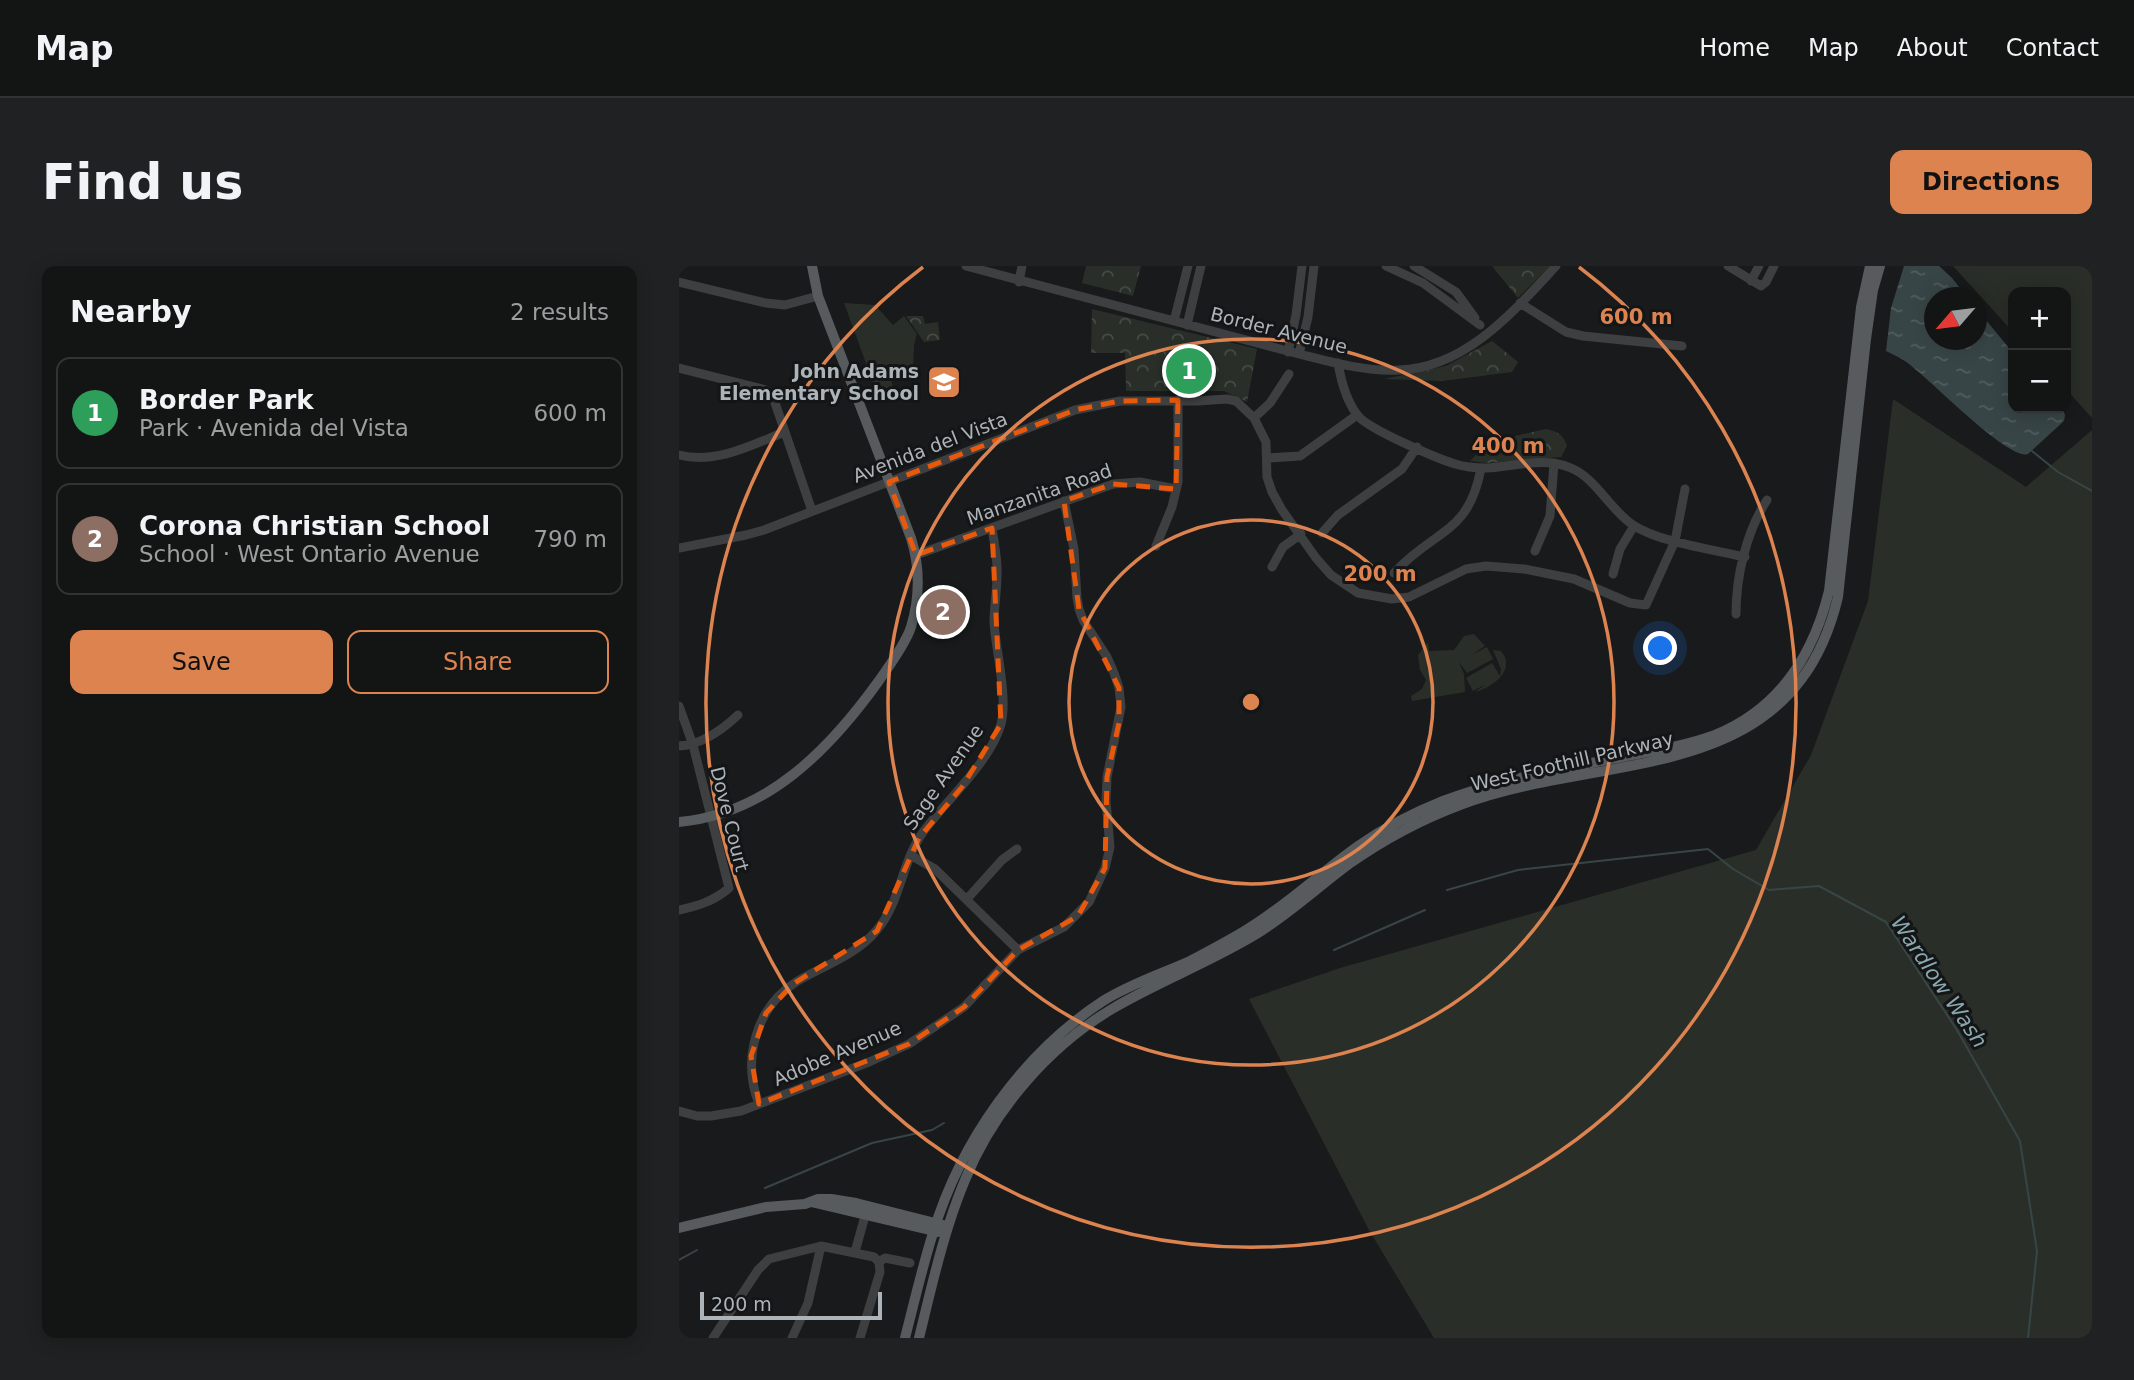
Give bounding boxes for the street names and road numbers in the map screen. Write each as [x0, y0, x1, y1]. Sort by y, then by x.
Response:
street label: Border Avenue [1208, 302, 1350, 358]
street label: Avenida del Vista [850, 407, 1010, 487]
street label: Manzanita Road [964, 459, 1114, 529]
street label: Sage Avenue [898, 720, 988, 834]
street label: West Foothill Parkway [1469, 727, 1675, 795]
street label: Dove Court [706, 764, 754, 874]
street label: Adobe Avenue [770, 1016, 904, 1090]

